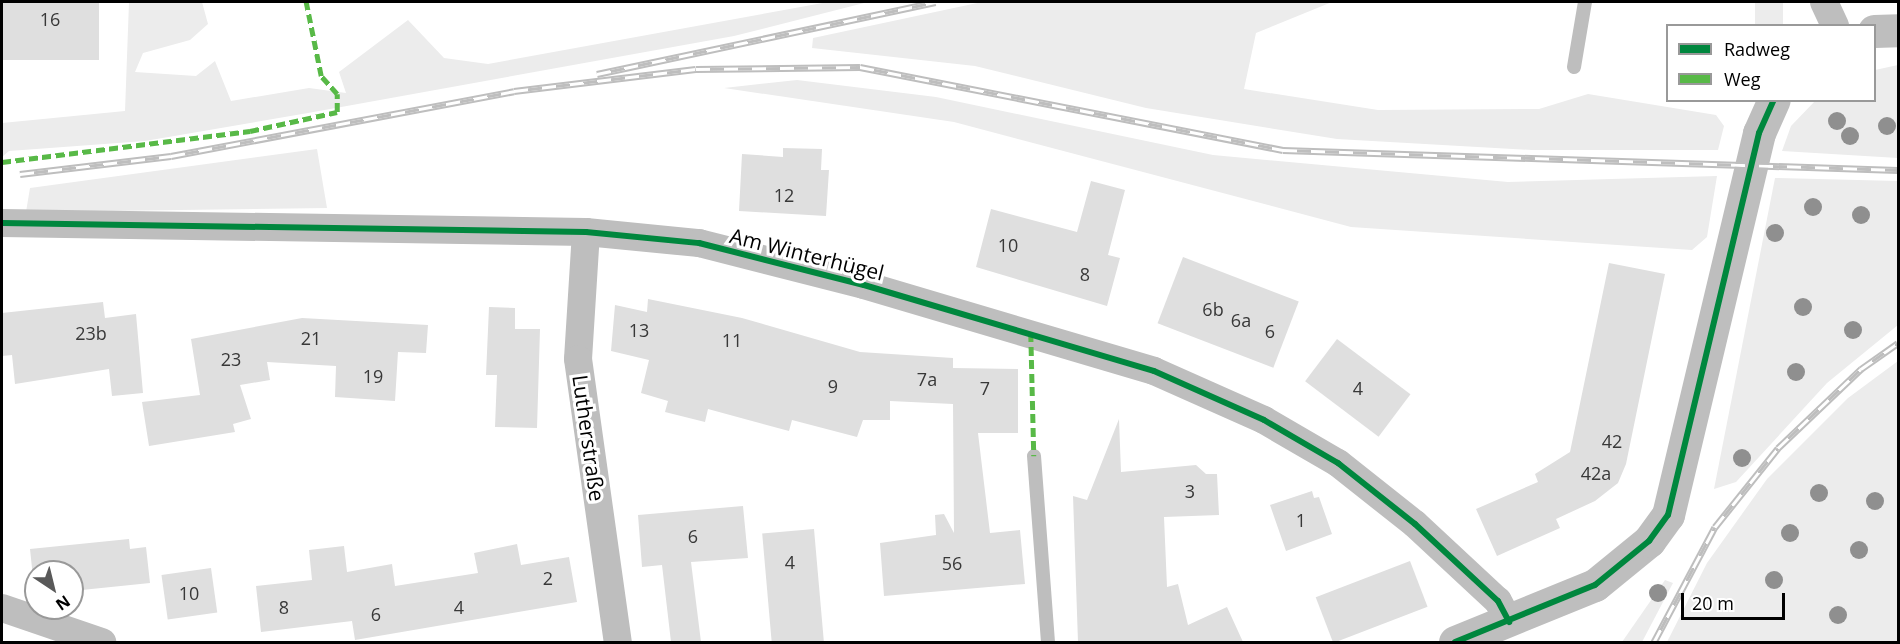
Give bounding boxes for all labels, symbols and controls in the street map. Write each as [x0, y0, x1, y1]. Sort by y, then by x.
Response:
house number: 16 [40, 8, 60, 30]
legend [1666, 24, 1876, 102]
text: Radweg [1724, 37, 1790, 61]
text: Weg [1724, 67, 1761, 91]
house number: 12 [774, 184, 794, 206]
street label: Am Winterhügel [727, 223, 887, 285]
house number: 10 [998, 234, 1018, 256]
house number: 8 [1080, 263, 1090, 285]
house number: 6b [1202, 298, 1224, 320]
house number: 6a [1231, 309, 1251, 331]
house number: 13 [629, 319, 649, 341]
house number: 6 [1265, 320, 1275, 342]
house number: 23b [75, 322, 107, 344]
house number: 21 [301, 327, 321, 349]
house number: 11 [722, 329, 742, 351]
house number: 23 [221, 348, 241, 370]
house number: 19 [363, 365, 383, 387]
house number: 7a [917, 368, 937, 390]
street label: Lutherstraße [568, 373, 610, 503]
house number: 9 [828, 375, 838, 397]
house number: 7 [980, 377, 990, 399]
house number: 4 [1353, 377, 1363, 399]
house number: 42 [1602, 430, 1622, 452]
house number: 42a [1581, 462, 1611, 484]
house number: 3 [1185, 480, 1195, 502]
house number: 1 [1296, 509, 1306, 531]
house number: 6 [688, 525, 698, 547]
house number: 4 [785, 551, 795, 573]
house number: 56 [942, 552, 962, 574]
north arrow [24, 560, 84, 620]
house number: 2 [543, 567, 553, 589]
scale bar [1684, 581, 1788, 619]
house number: 10 [179, 582, 199, 604]
text: N [52, 590, 75, 616]
text: 20 m [1692, 591, 1734, 615]
house number: 8 [279, 596, 289, 618]
house number: 4 [454, 596, 464, 618]
house number: 6 [371, 603, 381, 625]

